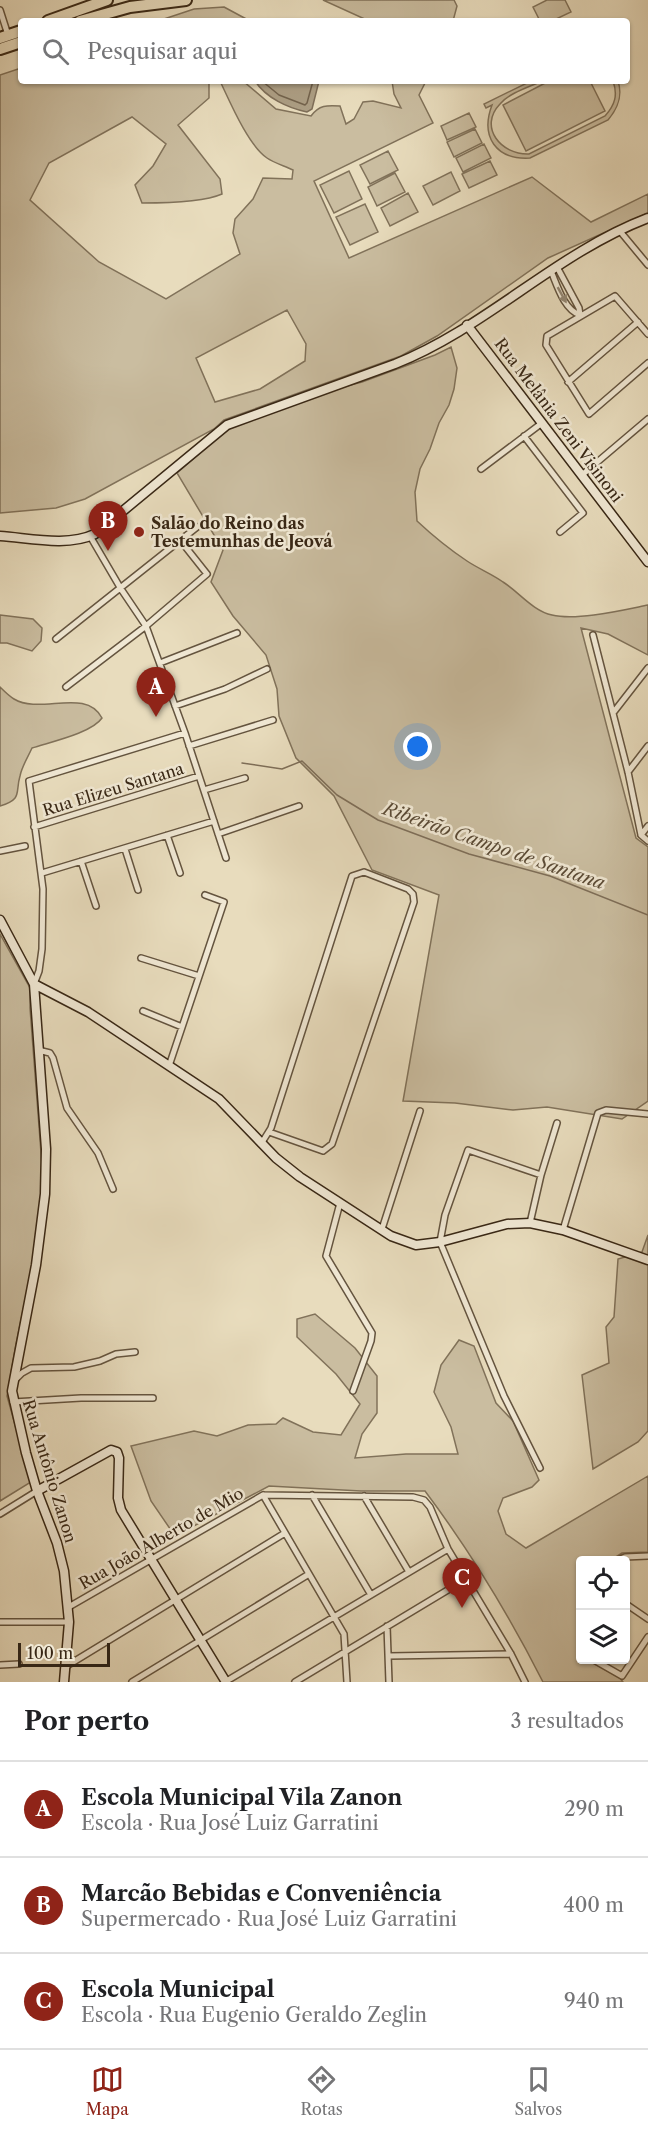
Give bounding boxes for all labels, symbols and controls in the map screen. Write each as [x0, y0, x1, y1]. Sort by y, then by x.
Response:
search box [18, 18, 630, 84]
icon: search [39, 35, 72, 68]
text: Pesquisar aqui [87, 38, 237, 65]
one-way arrow [557, 287, 568, 303]
street label: Rua Melânia Zeni Visinoni [491, 334, 627, 506]
pin: B [88, 502, 128, 551]
place label: Salão do Reino das Testemunhas de Jeová [151, 513, 333, 551]
marker: Salão do Reino das Testemunhas de Jeová [132, 525, 146, 539]
pin: A [136, 668, 176, 717]
your location [403, 732, 432, 761]
street label: Rua Elizeu Santana [40, 758, 187, 820]
water label: Ribeirão Campo de Santana [379, 797, 608, 894]
street label: Rua Antônio Zanon [19, 1397, 81, 1545]
street label: Rua João Alberto de Mio [75, 1483, 247, 1593]
map controls [576, 1556, 630, 1664]
button: locate [576, 1556, 630, 1610]
pin: C [442, 1558, 482, 1608]
button: layers [576, 1610, 630, 1664]
scale bar [18, 1640, 110, 1668]
text: 100 m [27, 1643, 73, 1663]
text: Por perto [24, 1705, 149, 1737]
text: 3 resultados [511, 1709, 624, 1733]
text: Escola Municipal Vila Zanon [81, 1784, 402, 1811]
text: A [36, 1797, 51, 1821]
text: 290 m [564, 1797, 624, 1821]
text: Escola · Rua José Luiz Garratini [81, 1811, 379, 1835]
text: Marcão Bebidas e Conveniência [81, 1880, 441, 1907]
text: B [36, 1893, 51, 1917]
text: 400 m [563, 1893, 624, 1917]
text: Supermercado · Rua José Luiz Garratini [81, 1907, 457, 1931]
text: Escola Municipal [81, 1976, 275, 2003]
text: C [35, 1989, 52, 2013]
text: 940 m [564, 1989, 624, 2013]
text: Escola · Rua Eugenio Geraldo Zeglin [81, 2003, 427, 2027]
tab: Mapa [86, 2063, 129, 2119]
tab: Rotas [300, 2063, 343, 2119]
tab: Salvos [515, 2063, 562, 2119]

